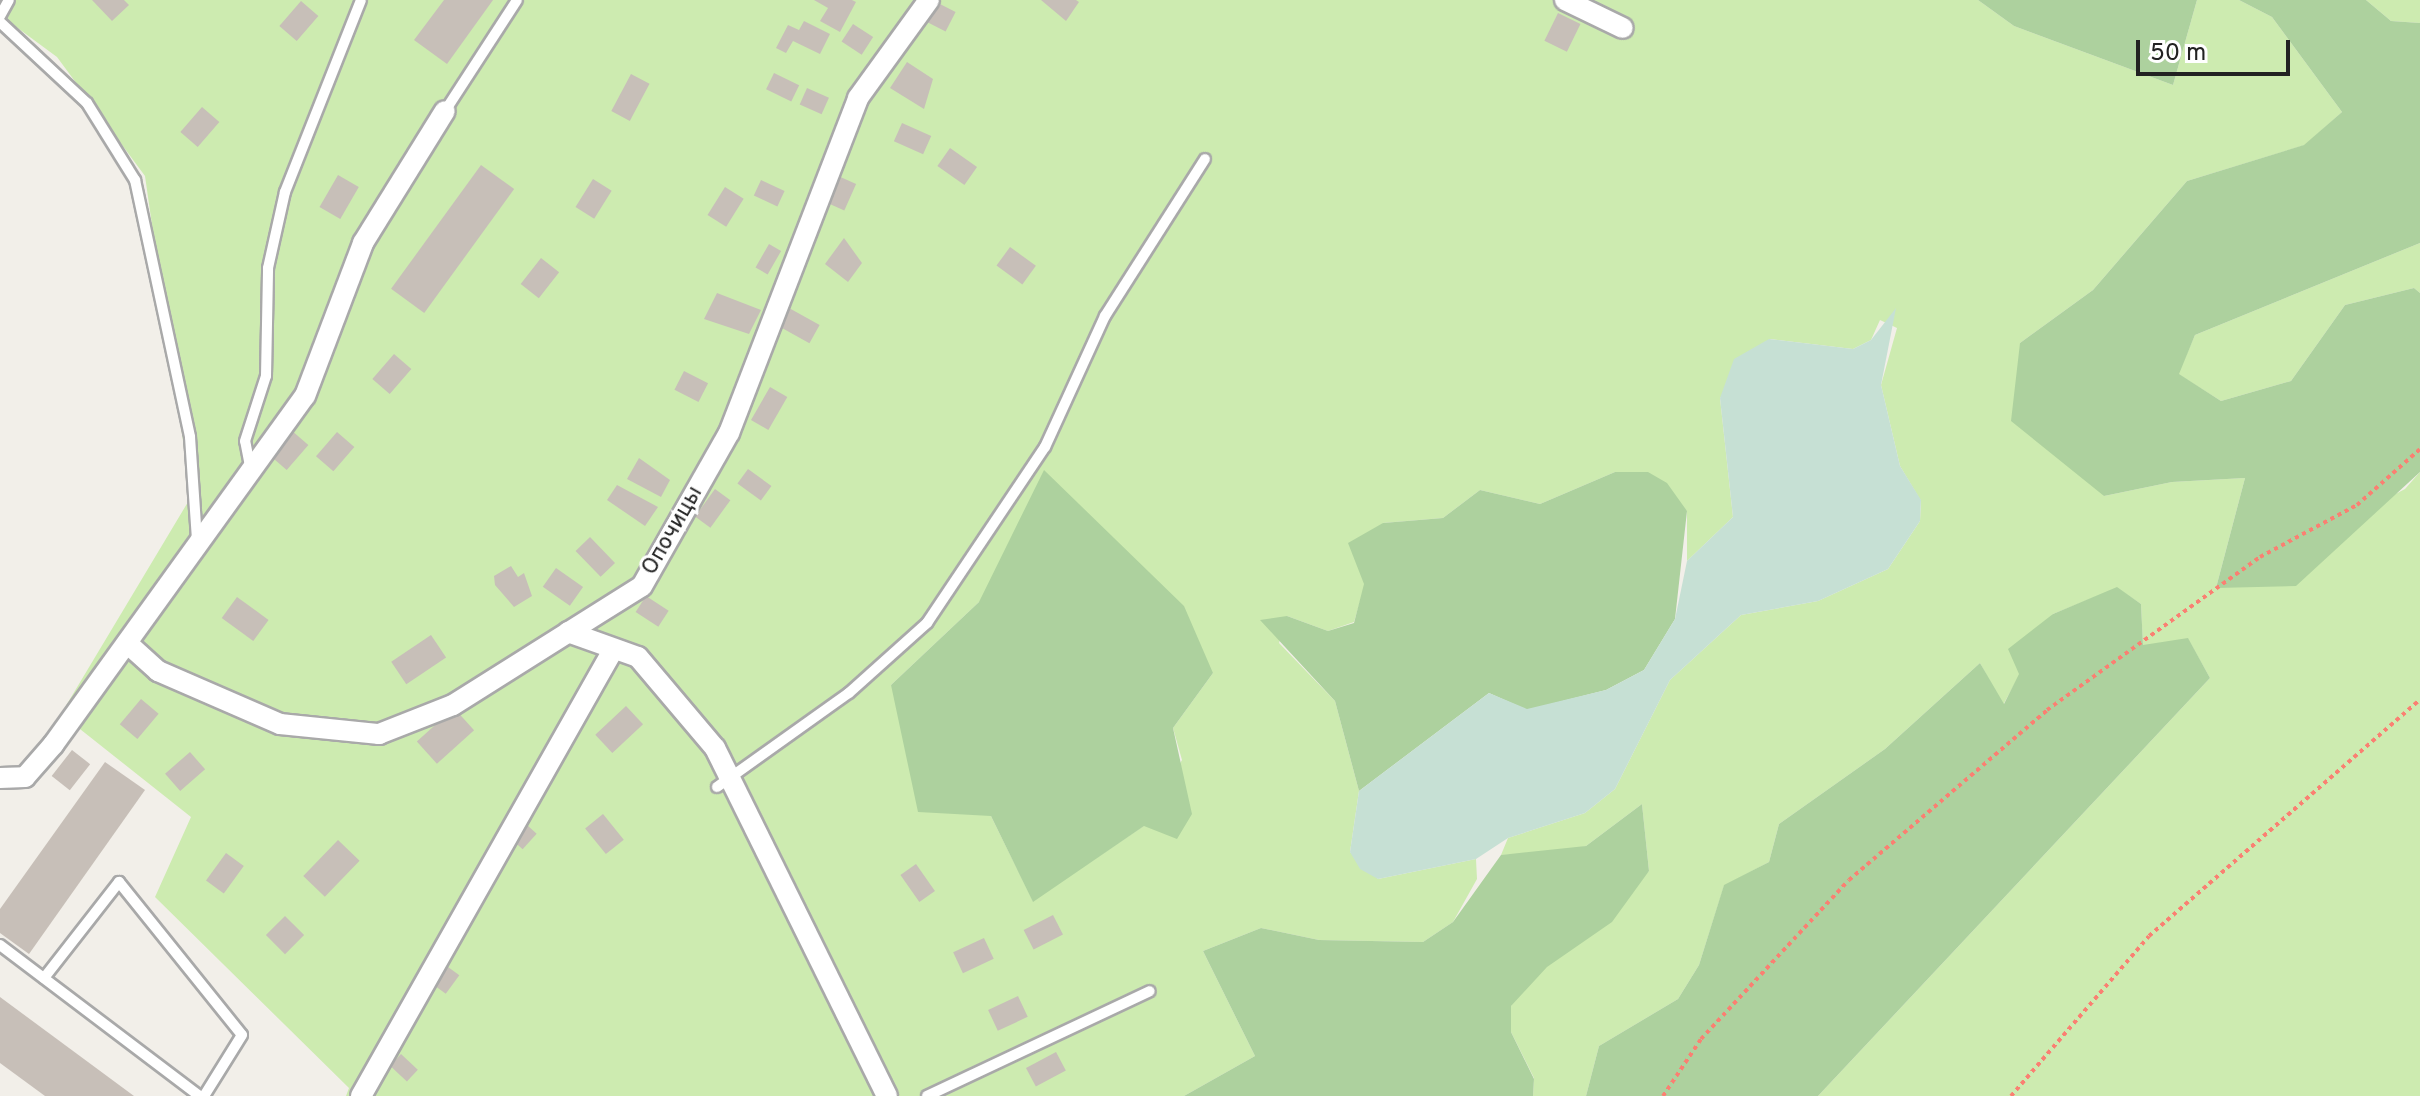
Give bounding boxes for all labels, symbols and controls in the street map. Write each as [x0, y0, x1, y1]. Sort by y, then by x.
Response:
scale bar [2140, 24, 2294, 74]
text: 50 m [2150, 39, 2206, 69]
street label: Опочицы [637, 482, 709, 580]

